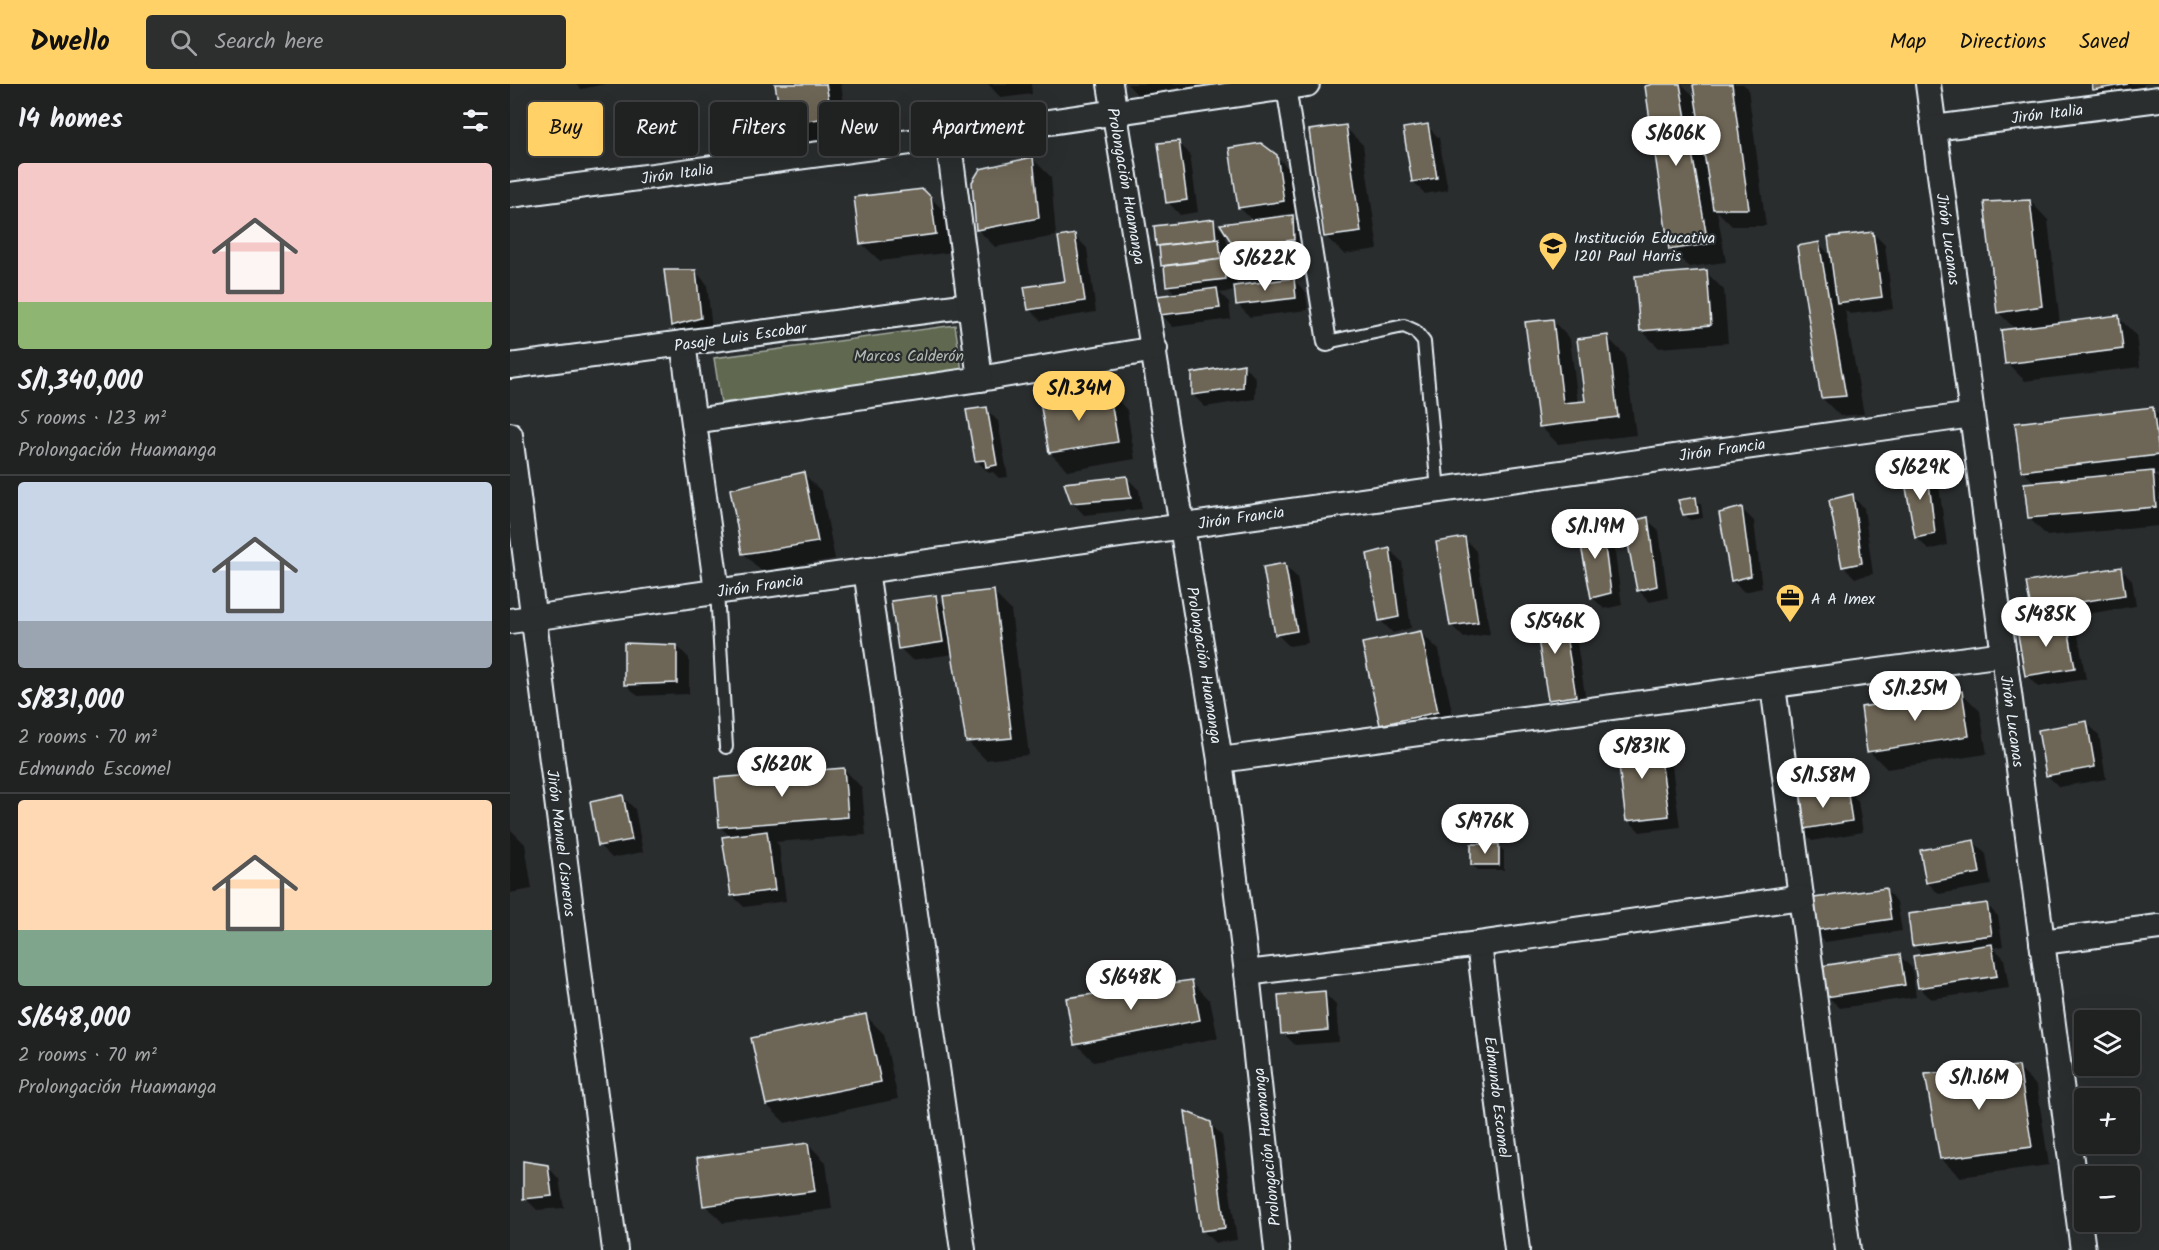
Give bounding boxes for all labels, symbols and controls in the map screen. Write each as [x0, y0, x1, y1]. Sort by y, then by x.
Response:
search box [146, 15, 566, 69]
text: Dwello [30, 20, 110, 65]
text: Search here [215, 25, 323, 60]
icon: search [167, 26, 200, 59]
text: Map [1890, 26, 1926, 59]
text: Directions [1959, 26, 2046, 59]
text: Saved [2079, 26, 2129, 59]
street label: Jirón Italia [2010, 98, 2085, 131]
text: 14 homes [18, 99, 123, 141]
chip: Buy [528, 102, 603, 156]
chip: Rent [615, 102, 698, 156]
chip: Filters [710, 102, 807, 156]
chip: New [819, 102, 899, 156]
chip: Apartment [911, 102, 1046, 156]
icon: filters [459, 104, 492, 137]
street label: Prolongación Huamanga [1099, 106, 1152, 267]
pin: S/606K [1627, 116, 1725, 167]
text: S/606K [1646, 119, 1706, 151]
street label: Jirón Italia [639, 157, 715, 192]
street label: Jirón Lucanas [1929, 192, 1966, 287]
icon: home [201, 202, 309, 310]
place label: Institución Educativa 1201 Paul Harris [1574, 226, 1715, 269]
school or university icon: Institución Educativa 1201 Paul Harris [1537, 230, 1569, 272]
pin: S/622K [1216, 241, 1314, 292]
text: S/622K [1234, 244, 1296, 276]
street label: Pasaje Luis Escobar [672, 316, 810, 359]
park label: Marcos Calderón [854, 344, 964, 369]
text: S/1,340,000 [18, 361, 143, 403]
pin: S/1.34M [1024, 371, 1134, 422]
text: S/1.34M [1047, 374, 1111, 406]
text: 5 rooms · 123 m² [18, 403, 166, 435]
street label: Jirón Francia [1677, 432, 1767, 469]
text: Prolongación Huamanga [18, 435, 217, 467]
pin: S/629K [1871, 450, 1969, 501]
text: S/629K [1889, 453, 1951, 485]
street label: Jirón Francia [1196, 500, 1286, 537]
pin: S/1.19M [1540, 509, 1650, 560]
text: S/1.19M [1566, 512, 1624, 544]
icon: home [201, 521, 309, 629]
street label: Jirón Francia [715, 568, 805, 605]
office icon: A A Imex [1774, 582, 1806, 624]
street label: Prolongación Huamanga [1179, 585, 1228, 746]
place label: A A Imex [1811, 587, 1876, 612]
pin: S/485K [1997, 597, 2095, 648]
text: S/485K [2015, 600, 2077, 632]
pin: S/546K [1506, 604, 1604, 655]
text: S/546K [1525, 607, 1585, 639]
pin: S/1.25M [1860, 671, 1970, 722]
text: S/1.25M [1883, 674, 1947, 706]
street label: Jirón Lucanas [1993, 674, 2030, 769]
text: S/831,000 [18, 680, 124, 722]
text: 2 rooms · 70 m² [18, 722, 157, 754]
pin: S/831K [1593, 729, 1691, 780]
text: S/831K [1613, 732, 1671, 764]
pin: S/620K [733, 747, 831, 798]
text: S/620K [751, 750, 813, 782]
text: Edmundo Escomel [18, 754, 171, 786]
pin: S/1.58M [1768, 758, 1878, 809]
text: S/1.58M [1791, 761, 1855, 793]
street label: Jirón Manuel Cisneros [539, 768, 582, 918]
pin: S/976K [1436, 804, 1534, 855]
text: S/976K [1455, 807, 1515, 839]
icon: home [201, 839, 309, 947]
pin: S/648K [1082, 960, 1180, 1011]
text: S/648K [1100, 963, 1162, 995]
text: S/648,000 [18, 998, 130, 1040]
map controls [2074, 1010, 2140, 1232]
button: layers [2074, 1010, 2140, 1076]
street label: Edmundo Escomel [1477, 1035, 1516, 1160]
text: 2 rooms · 70 m² [18, 1040, 157, 1072]
pin: S/1.16M [1924, 1060, 2034, 1111]
text: S/1.16M [1949, 1063, 2009, 1095]
street label: Prolongación Huamanga [1247, 1067, 1288, 1227]
text: Prolongación Huamanga [18, 1072, 217, 1104]
button: + [2074, 1088, 2140, 1154]
button: − [2074, 1166, 2140, 1232]

